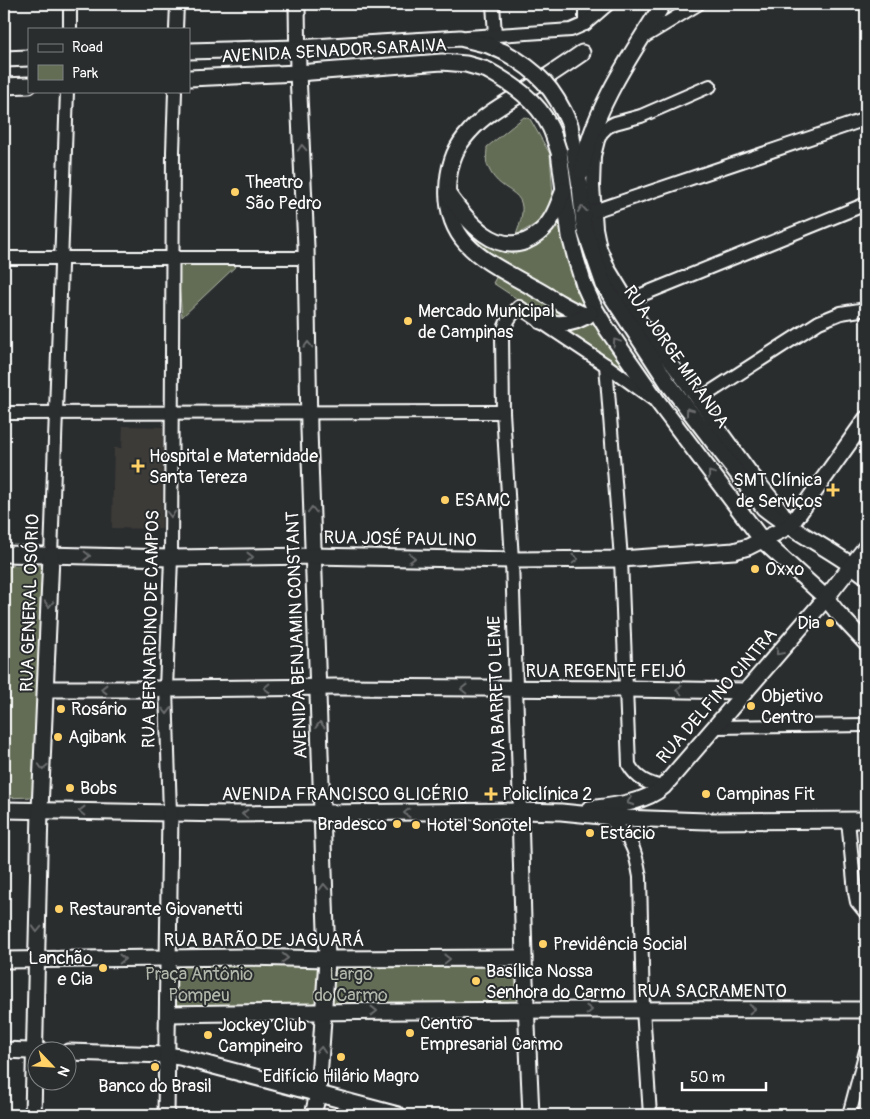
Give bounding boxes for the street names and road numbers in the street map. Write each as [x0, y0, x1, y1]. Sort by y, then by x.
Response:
street label: AVENIDA SENADOR SARAIVA [221, 34, 448, 68]
street label: RUA JORGE MIRANDA [618, 281, 734, 433]
street label: RUA BERNARDINO DE CAMPOS [137, 510, 165, 748]
street label: AVENIDA BENJAMIN CONSTANT [281, 511, 313, 759]
street label: RUA GENERAL OSÓRIO [14, 513, 45, 692]
street label: RUA JOSÉ PAULINO [323, 526, 477, 552]
street label: RUA BARRETO LEME [483, 615, 511, 773]
street label: RUA DELFINO CINTRA [652, 623, 782, 769]
street label: RUA REGENTE FEIJÓ [526, 659, 686, 683]
street label: AVENIDA FRANCISCO GLICÉRIO [222, 783, 468, 806]
street label: RUA BARÃO DE JAGUARÁ [164, 929, 364, 952]
street label: RUA SACRAMENTO [637, 980, 787, 1003]

